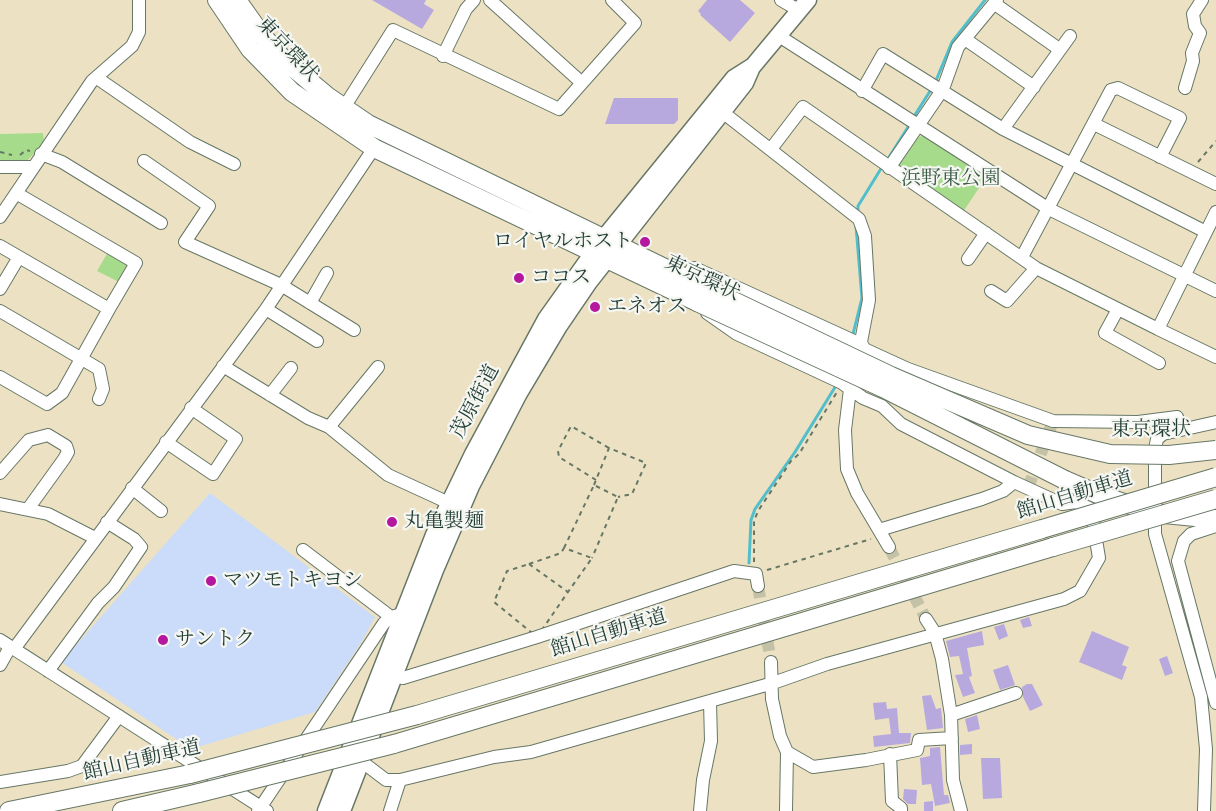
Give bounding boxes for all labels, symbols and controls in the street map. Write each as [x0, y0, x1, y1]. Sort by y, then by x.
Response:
street label: 東京環状 [251, 13, 323, 87]
park label: 浜野東公園 [901, 167, 1001, 191]
place label: ロイヤルホスト [493, 230, 633, 254]
marker: ロイヤルホスト [638, 235, 652, 249]
street label: 東京環状 [661, 251, 743, 307]
place label: ココス [531, 266, 591, 290]
marker: ココス [512, 271, 526, 285]
place label: エネオス [607, 295, 687, 319]
marker: エネオス [588, 300, 602, 314]
street label: 茂原街道 [447, 361, 505, 443]
street label: 東京環状 [1111, 418, 1191, 442]
street label: 館山自動車道 [1014, 467, 1136, 525]
place label: 丸亀製麺 [404, 510, 484, 534]
marker: 丸亀製麺 [385, 515, 399, 529]
place label: マツモトキヨシ [223, 569, 363, 593]
marker: マツモトキヨシ [204, 574, 218, 588]
street label: 館山自動車道 [548, 605, 670, 663]
place label: サントク [175, 628, 255, 652]
marker: サントク [156, 633, 170, 647]
street label: 館山自動車道 [81, 736, 203, 786]

